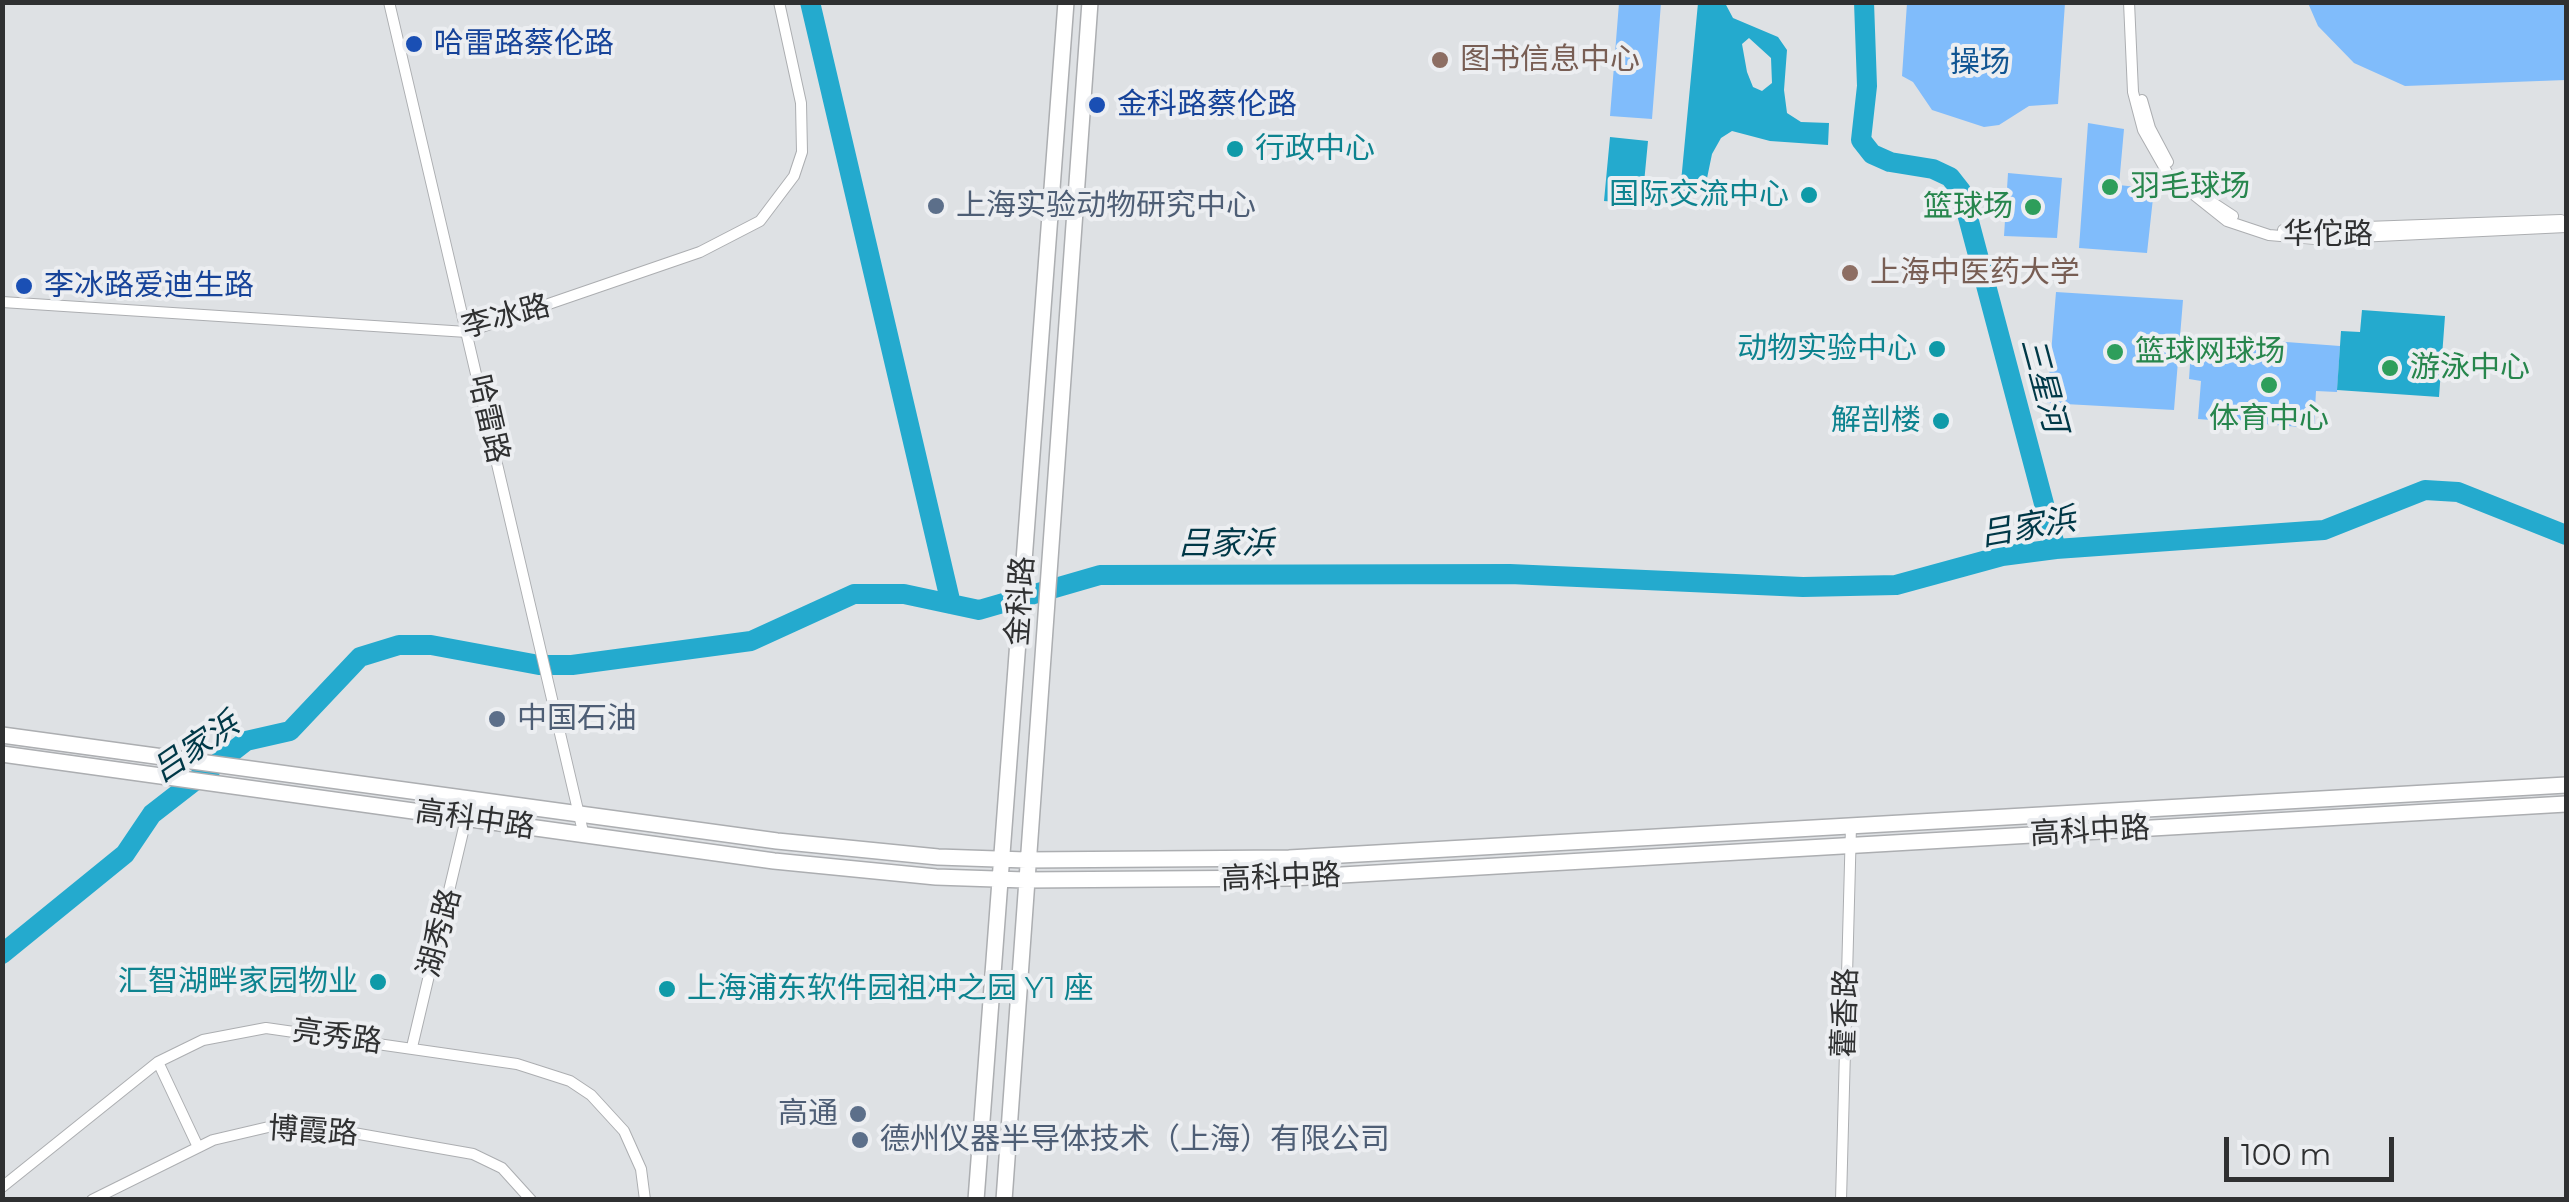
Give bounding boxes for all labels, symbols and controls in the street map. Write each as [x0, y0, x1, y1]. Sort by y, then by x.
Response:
place label: 哈雷路蔡伦路 [434, 26, 614, 62]
marker: 哈雷路蔡伦路 [403, 33, 425, 55]
place label: 图书信息中心 [1460, 42, 1640, 78]
park label: 操场 [1950, 45, 2010, 81]
marker: 图书信息中心 [1429, 49, 1451, 71]
place label: 金科路蔡伦路 [1117, 87, 1297, 123]
marker: 金科路蔡伦路 [1086, 94, 1108, 116]
place label: 行政中心 [1255, 131, 1375, 167]
marker: 行政中心 [1224, 138, 1246, 160]
place label: 羽毛球场 [2130, 169, 2250, 205]
marker: 羽毛球场 [2099, 176, 2121, 198]
place label: 国际交流中心 [1609, 177, 1789, 213]
marker: 国际交流中心 [1798, 184, 1820, 206]
place label: 上海实验动物研究中心 [956, 188, 1256, 224]
place label: 篮球场 [1923, 189, 2013, 225]
marker: 上海实验动物研究中心 [925, 195, 947, 217]
marker: 篮球场 [2022, 196, 2044, 218]
street label: 华佗路 [2283, 217, 2373, 253]
place label: 上海中医药大学 [1870, 255, 2080, 291]
marker: 上海中医药大学 [1839, 262, 1861, 284]
place label: 李冰路爱迪生路 [44, 268, 254, 304]
marker: 李冰路爱迪生路 [13, 275, 35, 297]
street label: 李冰路 [458, 288, 554, 346]
place label: 动物实验中心 [1737, 331, 1917, 367]
water label: 三星河 [2012, 334, 2074, 436]
place label: 篮球网球场 [2135, 334, 2285, 370]
marker: 动物实验中心 [1926, 338, 1948, 360]
marker: 篮球网球场 [2104, 341, 2126, 363]
place label: 游泳中心 [2410, 350, 2530, 386]
marker: 游泳中心 [2379, 357, 2401, 379]
street label: 哈雷路 [460, 371, 516, 467]
marker: 体育中心 [2258, 374, 2280, 396]
place label: 体育中心 [2209, 401, 2329, 437]
place label: 解剖楼 [1831, 403, 1921, 439]
marker: 解剖楼 [1930, 410, 1952, 432]
water label: 吕家浜 [1977, 501, 2079, 555]
water label: 吕家浜 [1178, 526, 1274, 564]
street label: 金科路 [1000, 555, 1042, 647]
place label: 中国石油 [517, 701, 637, 737]
water label: 吕家浜 [145, 705, 247, 791]
marker: 中国石油 [486, 708, 508, 730]
street label: 高科中路 [413, 794, 537, 846]
street label: 高科中路 [2029, 811, 2151, 853]
street label: 高科中路 [1220, 858, 1342, 898]
street label: 湖秀路 [411, 885, 469, 981]
place label: 汇智湖畔家园物业 [118, 964, 358, 1000]
street label: 藿香路 [1826, 967, 1866, 1059]
marker: 汇智湖畔家园物业 [367, 971, 389, 993]
place label: 上海浦东软件园祖冲之园 Y1 座 [687, 971, 1094, 1007]
marker: 上海浦东软件园祖冲之园 Y1 座 [656, 978, 678, 1000]
street label: 亮秀路 [290, 1013, 384, 1061]
place label: 高通 [778, 1096, 838, 1132]
marker: 高通 [847, 1103, 869, 1125]
street label: 博霞路 [267, 1111, 359, 1153]
scale bar [2229, 1117, 2399, 1179]
place label: 德州仪器半导体技术（上海）有限公司 [880, 1122, 1390, 1158]
marker: 德州仪器半导体技术（上海）有限公司 [849, 1129, 871, 1151]
text: 100 m [2241, 1136, 2331, 1173]

